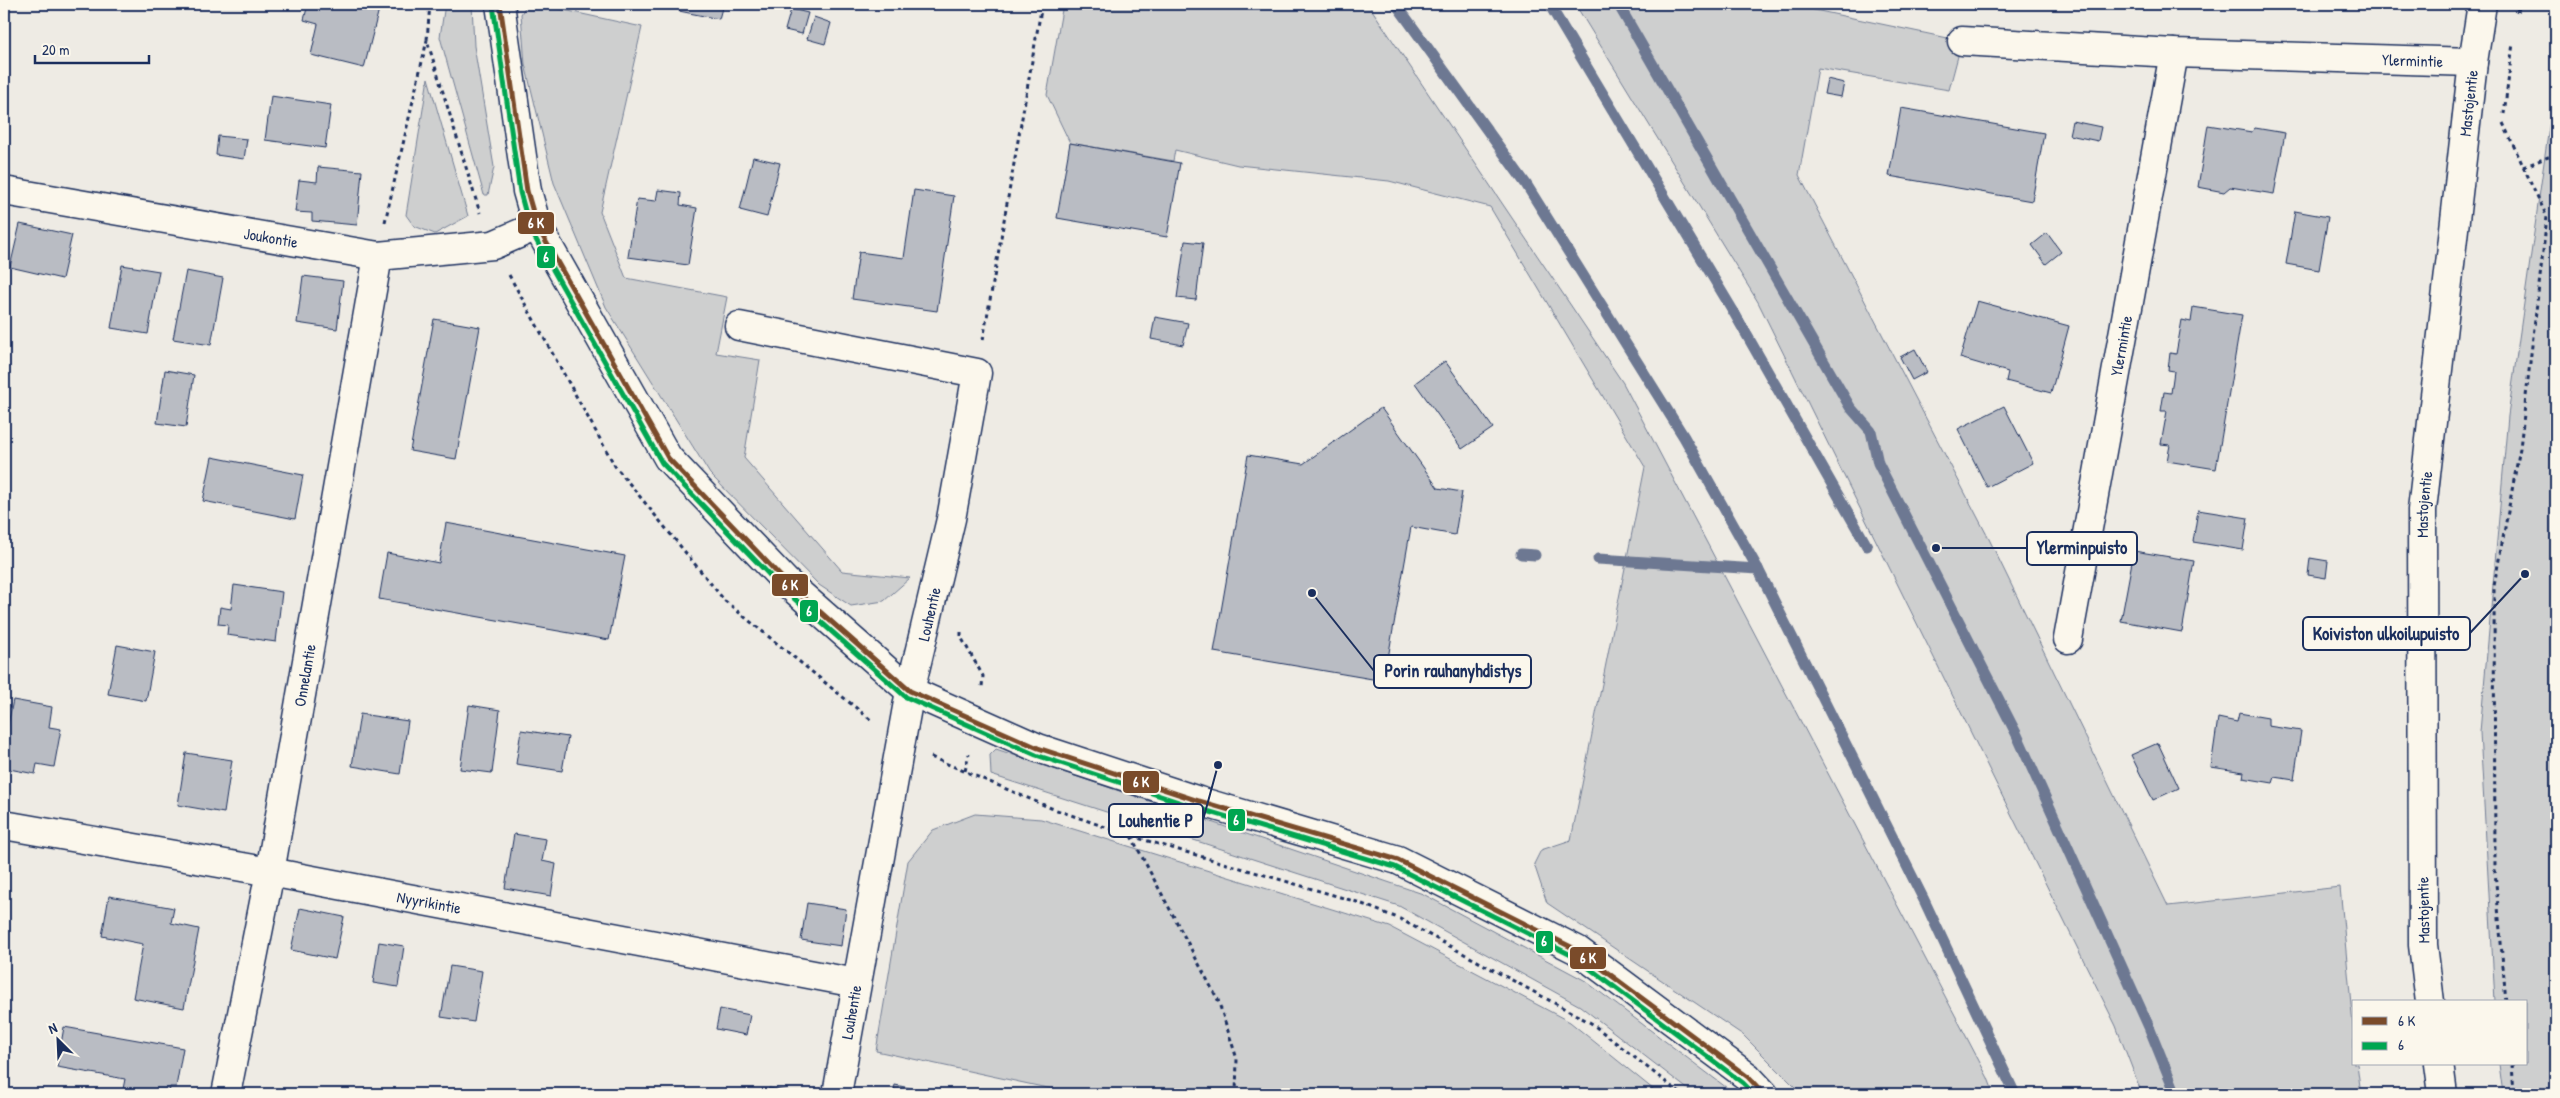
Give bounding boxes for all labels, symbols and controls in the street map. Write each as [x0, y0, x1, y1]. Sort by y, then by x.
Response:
scale bar [35, 32, 149, 64]
text: 20 m [42, 39, 69, 60]
street label: Ylermintie [2382, 48, 2444, 72]
street label: Mastojentie [2454, 68, 2483, 137]
line badge: 6 K [517, 211, 555, 235]
text: 6 K [528, 213, 545, 232]
street label: Joukontie [242, 222, 300, 253]
line badge: 6 [536, 245, 556, 269]
text: 6 [543, 247, 549, 266]
street label: Ylermintie [2105, 313, 2137, 378]
street label: Mastojentie [2411, 469, 2437, 538]
callout: Ylerminpuisto [2027, 532, 2137, 565]
text: Ylerminpuisto [2037, 535, 2128, 561]
line badge: 6 K [771, 573, 809, 597]
text: 6 K [782, 575, 799, 594]
street label: Louhentie [912, 584, 946, 643]
line badge: 6 [799, 599, 819, 623]
text: 6 [806, 601, 812, 620]
callout: Koiviston ulkoilupuisto [2303, 617, 2470, 650]
text: Koiviston ulkoilupuisto [2313, 621, 2460, 647]
street label: Onnelantie [288, 642, 321, 708]
callout: Porin rauhanyhdistys [1374, 655, 1531, 688]
text: Porin rauhanyhdistys [1385, 658, 1522, 684]
line badge: 6 K [1122, 770, 1160, 794]
text: 6 K [1133, 772, 1150, 791]
callout: Louhentie P [1109, 804, 1203, 837]
text: Louhentie P [1119, 808, 1193, 833]
line badge: 6 [1227, 808, 1246, 832]
text: 6 [1233, 810, 1239, 829]
street label: Mastojentie [2411, 876, 2435, 944]
street label: Nyyrikintie [395, 885, 464, 919]
line badge: 6 [1535, 930, 1554, 954]
text: 6 [1541, 931, 1547, 950]
line badge: 6 K [1569, 946, 1607, 970]
text: 6 K [1580, 948, 1597, 967]
street label: Louhentie [835, 983, 867, 1041]
legend [2352, 1000, 2528, 1066]
text: 6 K [2398, 1010, 2415, 1031]
north arrow [32, 1016, 82, 1066]
text: N [45, 1017, 60, 1038]
text: 6 [2398, 1034, 2404, 1055]

